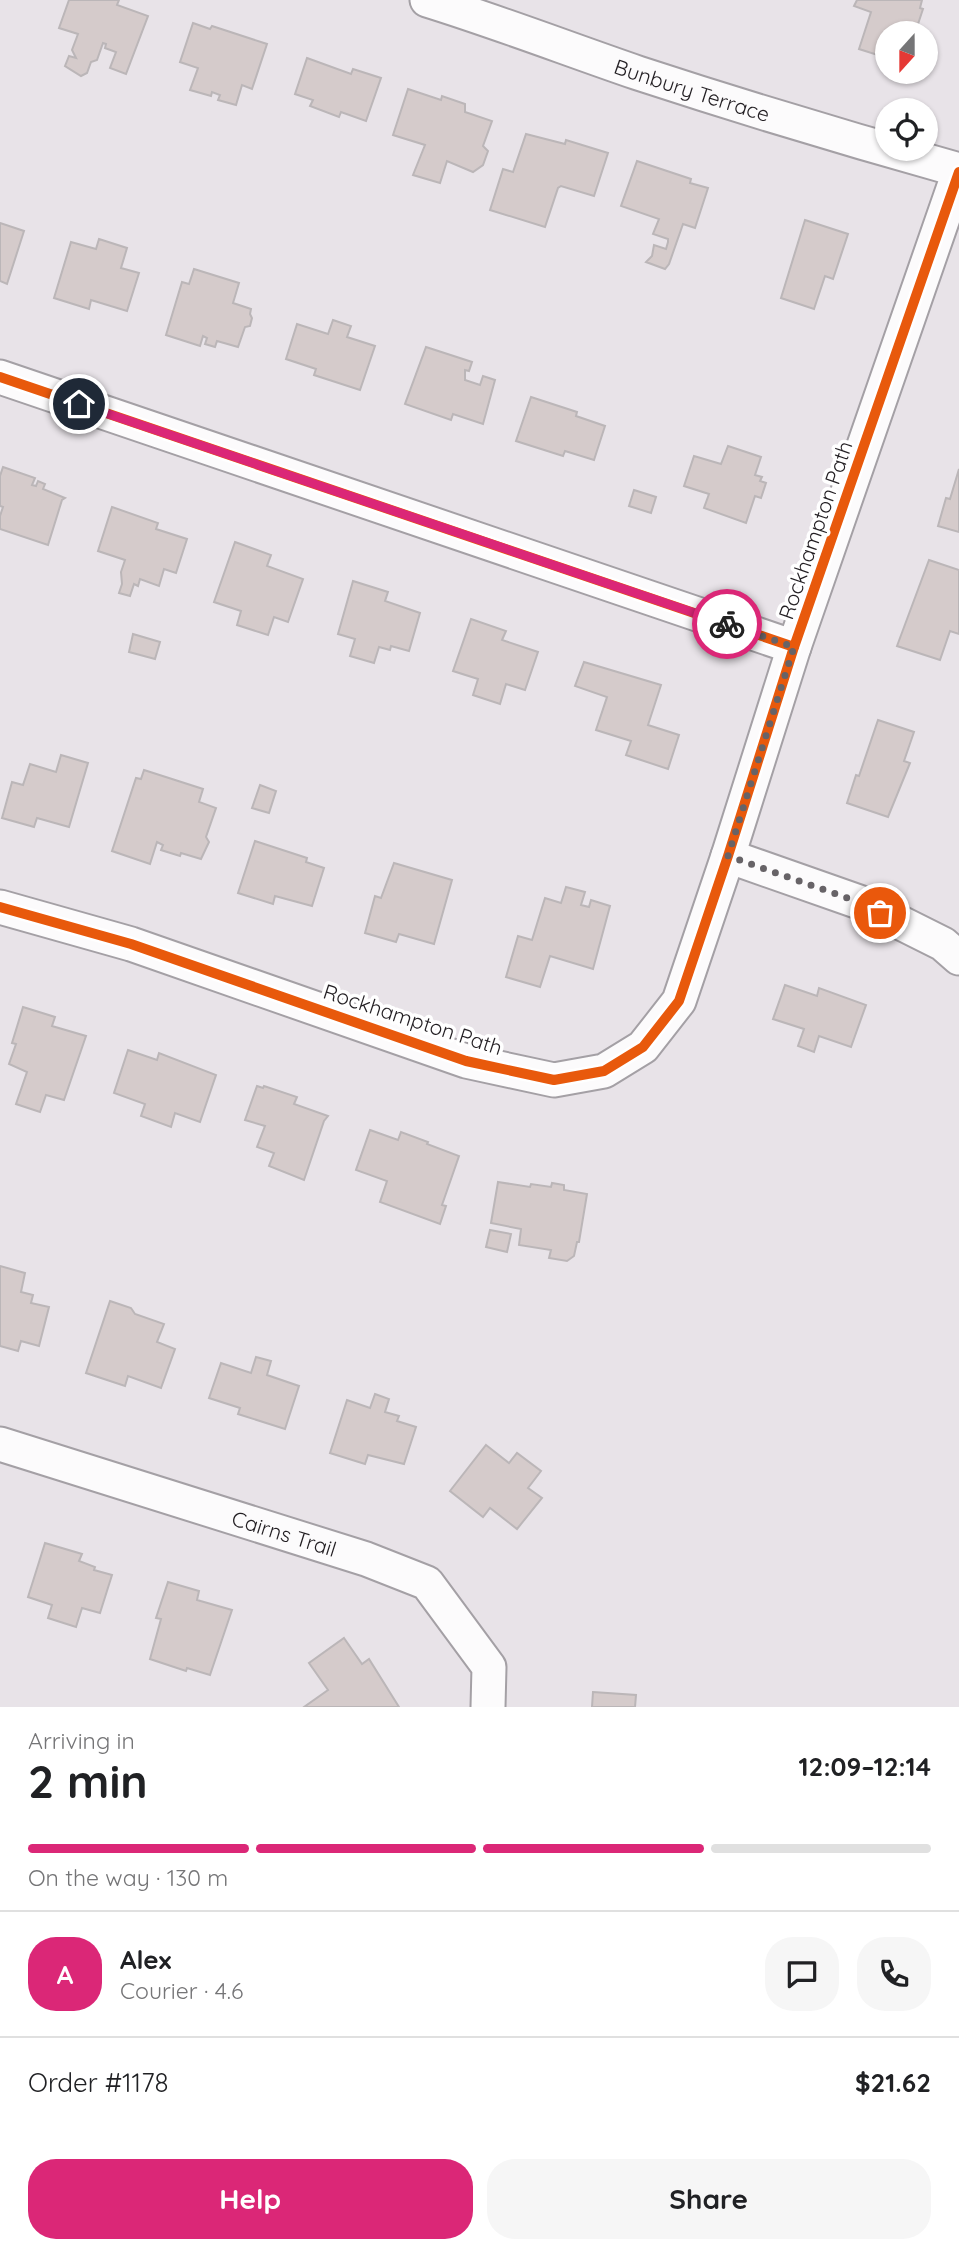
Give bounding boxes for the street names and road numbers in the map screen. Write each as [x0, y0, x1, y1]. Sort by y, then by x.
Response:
street label: Bunbury Terrace [611, 53, 773, 127]
street label: Rockhampton Path [772, 437, 858, 623]
street label: Rockhampton Path [320, 978, 506, 1060]
street label: Cairns Trail [229, 1505, 340, 1562]

